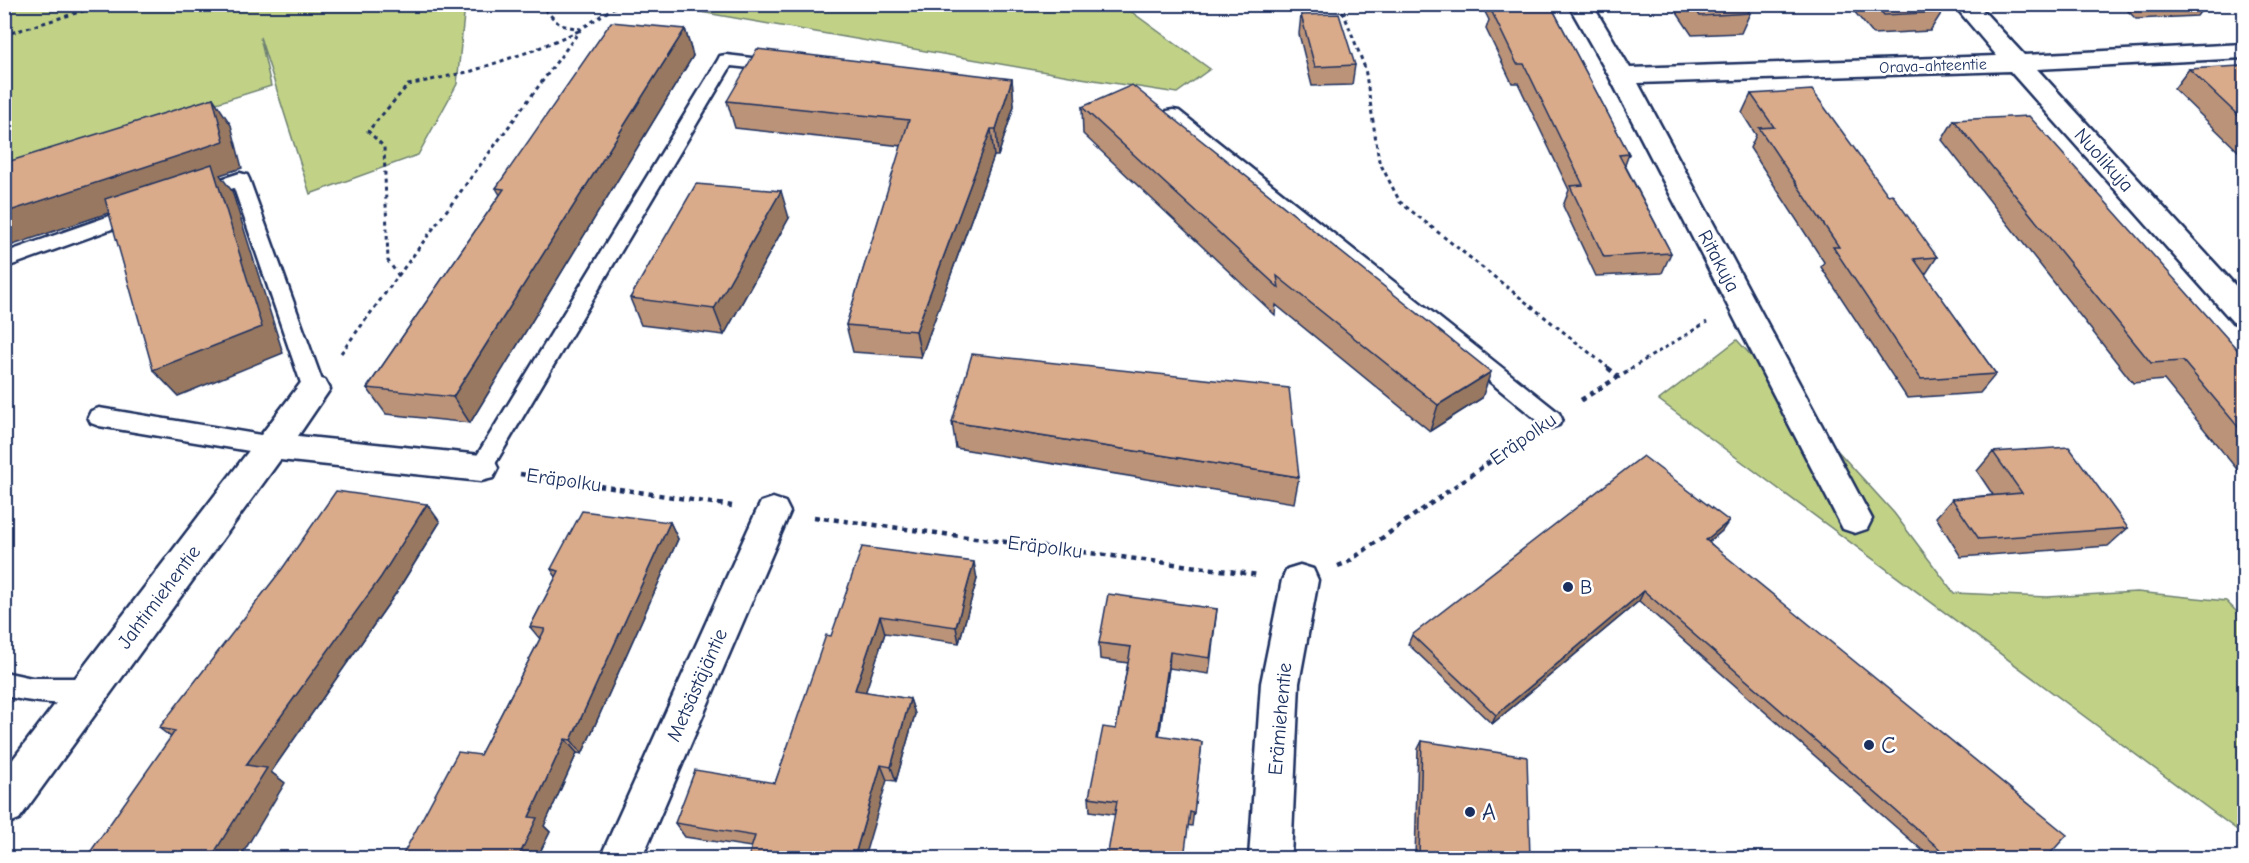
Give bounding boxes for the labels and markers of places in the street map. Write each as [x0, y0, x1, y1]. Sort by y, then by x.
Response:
place label: B [1580, 576, 1592, 599]
marker: B [1561, 580, 1575, 594]
place label: C [1881, 731, 1896, 759]
marker: C [1862, 738, 1876, 752]
place label: A [1482, 798, 1496, 826]
marker: A [1463, 805, 1477, 819]

